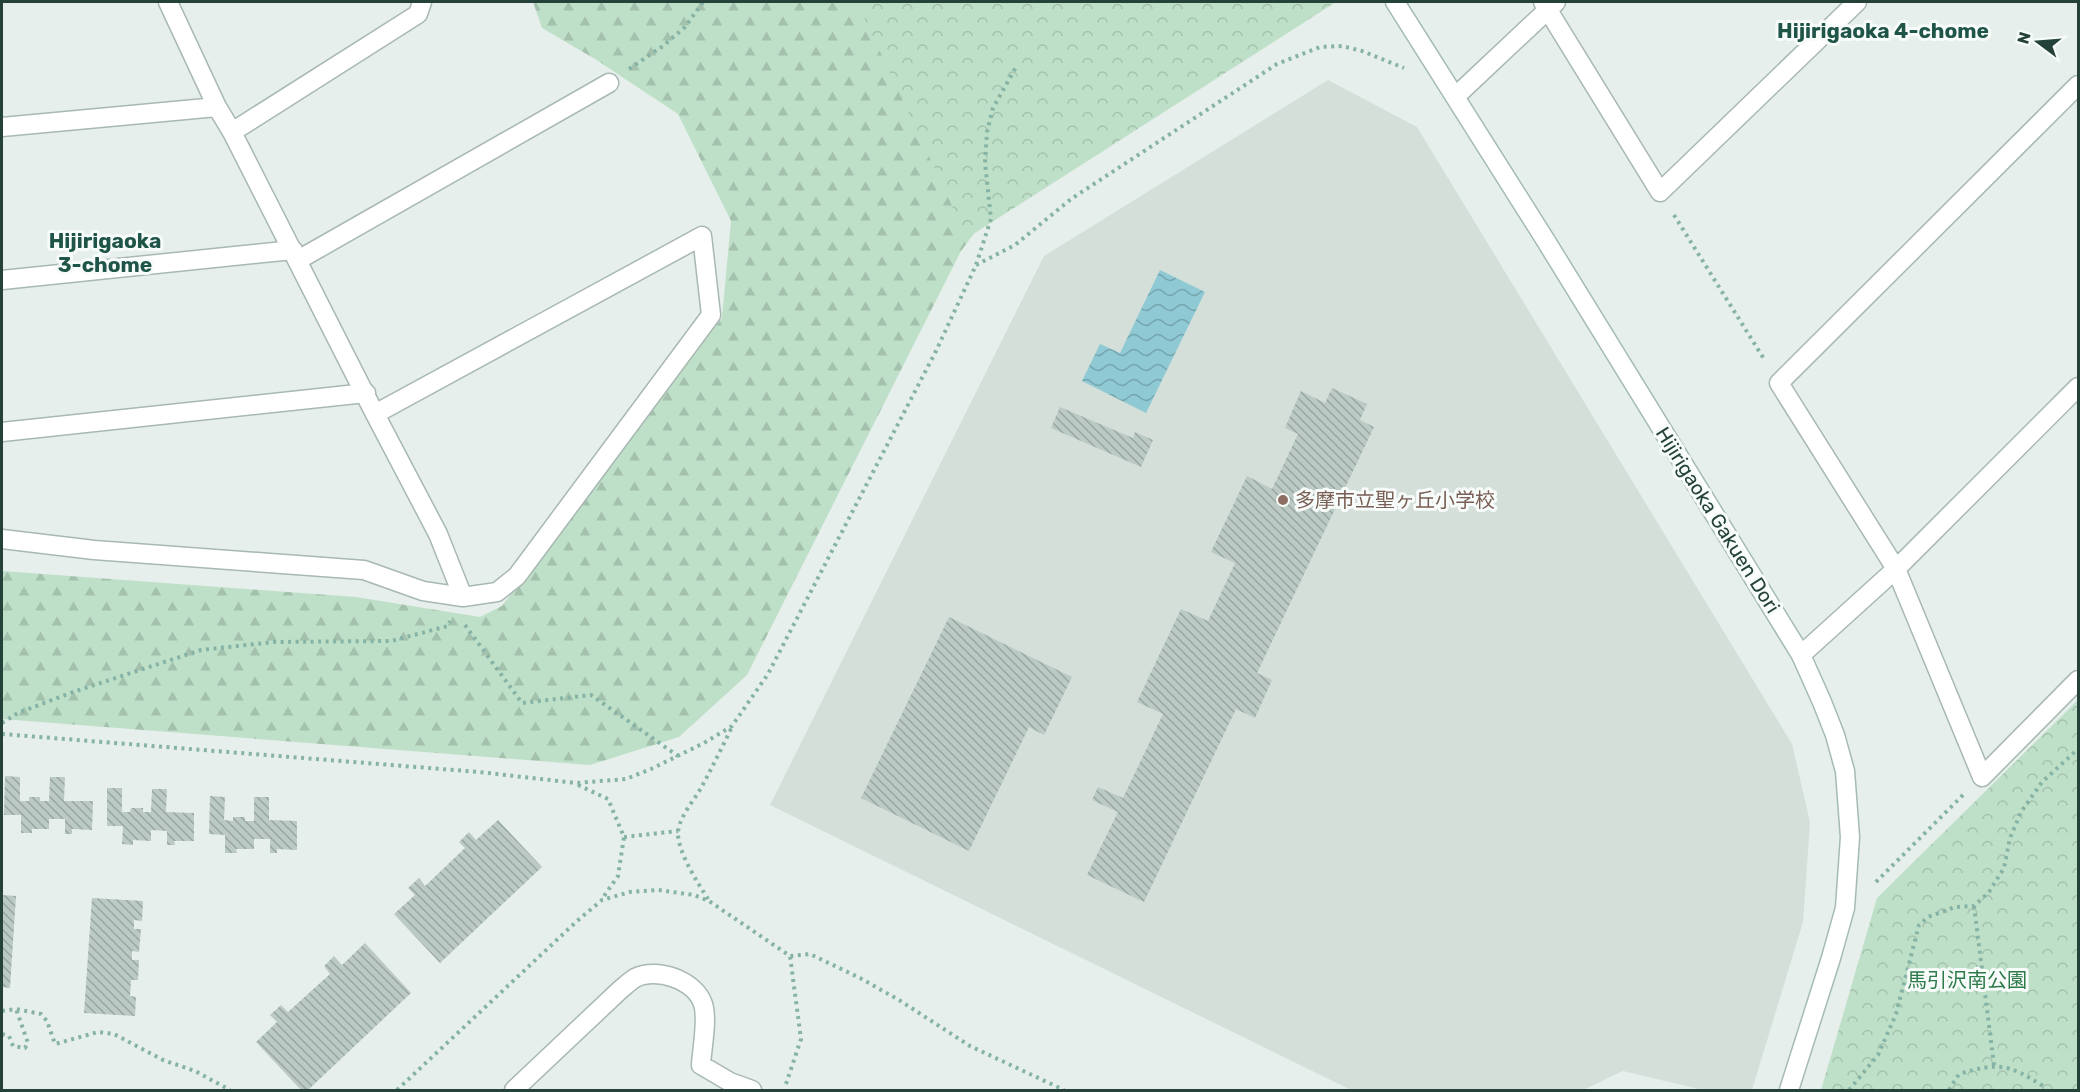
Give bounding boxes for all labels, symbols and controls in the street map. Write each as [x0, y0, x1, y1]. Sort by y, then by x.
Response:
north arrow [2008, 12, 2068, 72]
district label: Hijirigaoka 4-chome [1777, 18, 1989, 43]
text: N [2013, 30, 2035, 46]
district label: Hijirigaoka 3-chome [49, 228, 161, 277]
street label: Hijirigaoka Gakuen Dori [1651, 423, 1785, 617]
place label: 多摩市立聖ヶ丘小学校 [1295, 488, 1495, 512]
marker: 多摩市立聖ヶ丘小学校 [1276, 493, 1290, 507]
park label: 馬引沢南公園 [1907, 968, 2027, 992]

